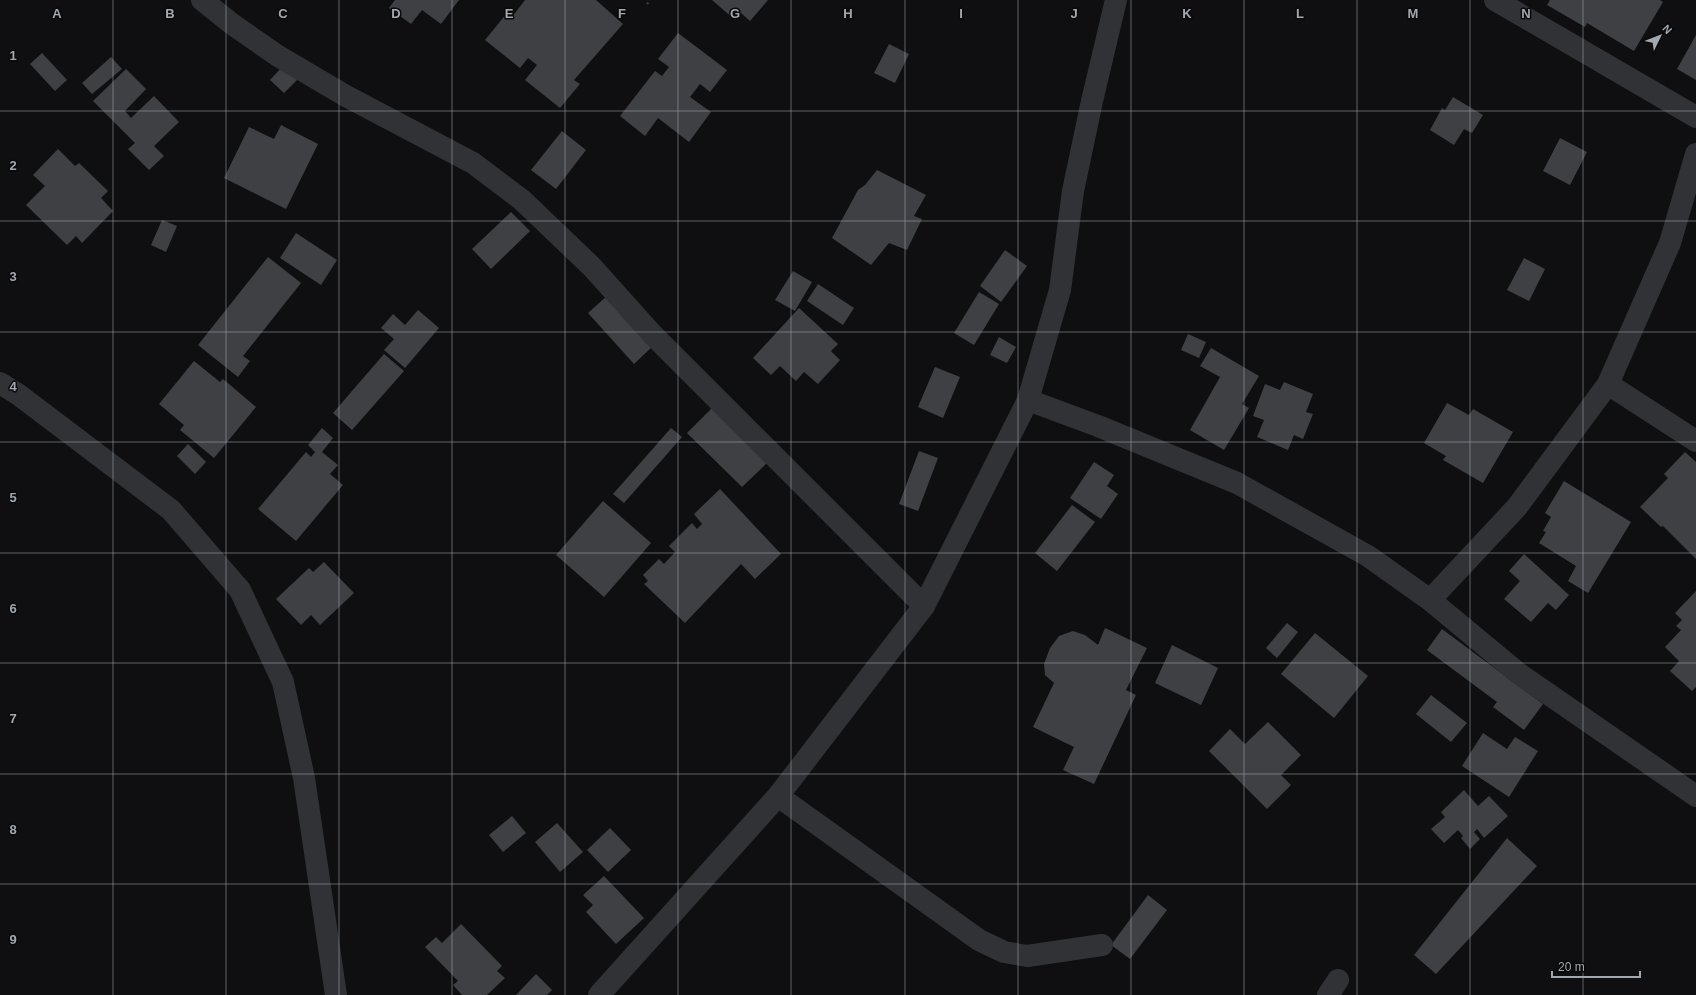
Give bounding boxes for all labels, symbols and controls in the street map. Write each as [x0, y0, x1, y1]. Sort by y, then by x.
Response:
text: A [52, 6, 62, 21]
text: B [165, 6, 175, 21]
text: C [278, 6, 288, 21]
text: D [391, 6, 401, 21]
text: E [505, 6, 514, 21]
text: F [618, 6, 626, 21]
text: G [730, 6, 740, 21]
text: H [843, 6, 853, 21]
text: I [959, 6, 963, 21]
text: J [1070, 6, 1078, 21]
text: K [1182, 6, 1192, 21]
text: L [1296, 6, 1304, 21]
text: M [1408, 6, 1418, 21]
text: N [1521, 6, 1531, 21]
north arrow [1640, 16, 1680, 56]
text: N [1660, 22, 1674, 36]
text: 1 [9, 48, 17, 63]
text: 2 [9, 158, 17, 173]
text: 3 [9, 269, 17, 284]
text: 4 [9, 379, 17, 394]
text: 5 [9, 490, 17, 505]
text: 6 [9, 601, 17, 616]
text: 7 [9, 711, 17, 726]
text: 8 [9, 822, 17, 837]
text: 9 [9, 932, 17, 947]
scale bar [1552, 953, 1640, 979]
text: 20 m [1558, 960, 1585, 974]

